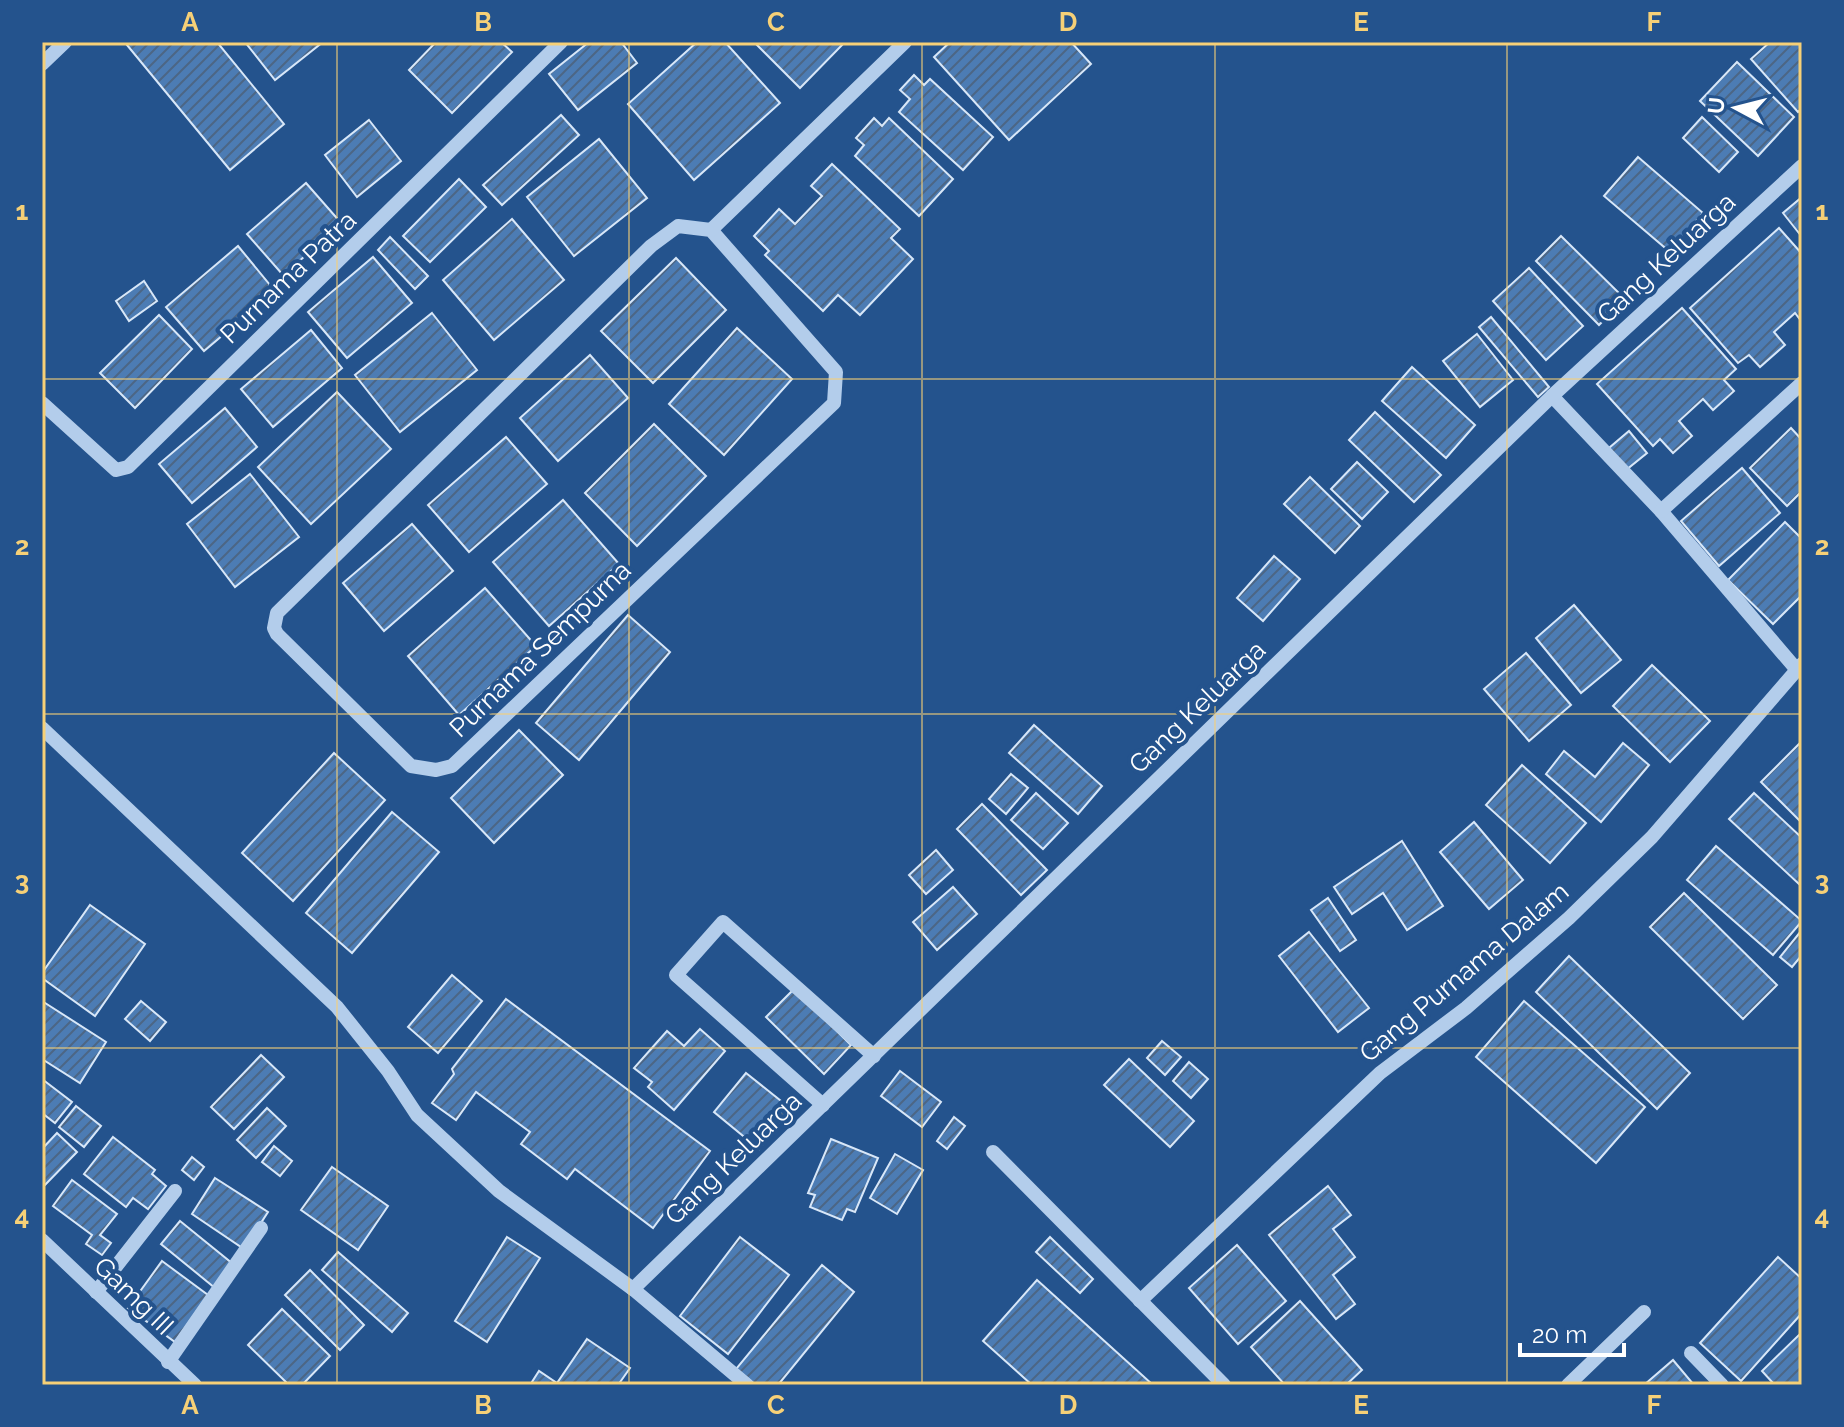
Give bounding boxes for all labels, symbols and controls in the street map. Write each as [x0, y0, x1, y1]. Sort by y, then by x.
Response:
text: A [181, 7, 199, 37]
text: B [474, 7, 492, 37]
text: C [767, 7, 785, 37]
text: D [1059, 7, 1077, 37]
text: E [1353, 7, 1369, 37]
text: F [1647, 7, 1662, 37]
north arrow [1696, 68, 1776, 148]
text: U [1702, 96, 1730, 115]
street label: Gang Keluarga [1591, 186, 1741, 330]
text: 1 [16, 196, 29, 226]
text: 1 [1816, 196, 1829, 226]
street label: Purnama Patra [214, 205, 362, 349]
text: 2 [15, 531, 29, 561]
text: 2 [1815, 531, 1829, 561]
street label: Purnama Sempurna [443, 555, 637, 743]
street label: Gang Keluarga [1123, 635, 1271, 779]
text: 3 [15, 866, 29, 896]
text: 3 [1815, 866, 1829, 896]
street label: Gang Purnama Dalam [1354, 876, 1574, 1068]
street label: Gang Keluarga [659, 1086, 807, 1230]
text: 4 [15, 1201, 29, 1231]
text: 4 [1815, 1201, 1829, 1231]
street label: Gamg III [88, 1251, 180, 1341]
scale bar [1520, 1307, 1624, 1357]
text: 20 m [1532, 1320, 1587, 1349]
text: A [181, 1390, 199, 1420]
text: B [474, 1390, 492, 1420]
text: C [767, 1390, 785, 1420]
text: D [1059, 1390, 1077, 1420]
text: E [1353, 1390, 1369, 1420]
text: F [1647, 1390, 1662, 1420]

